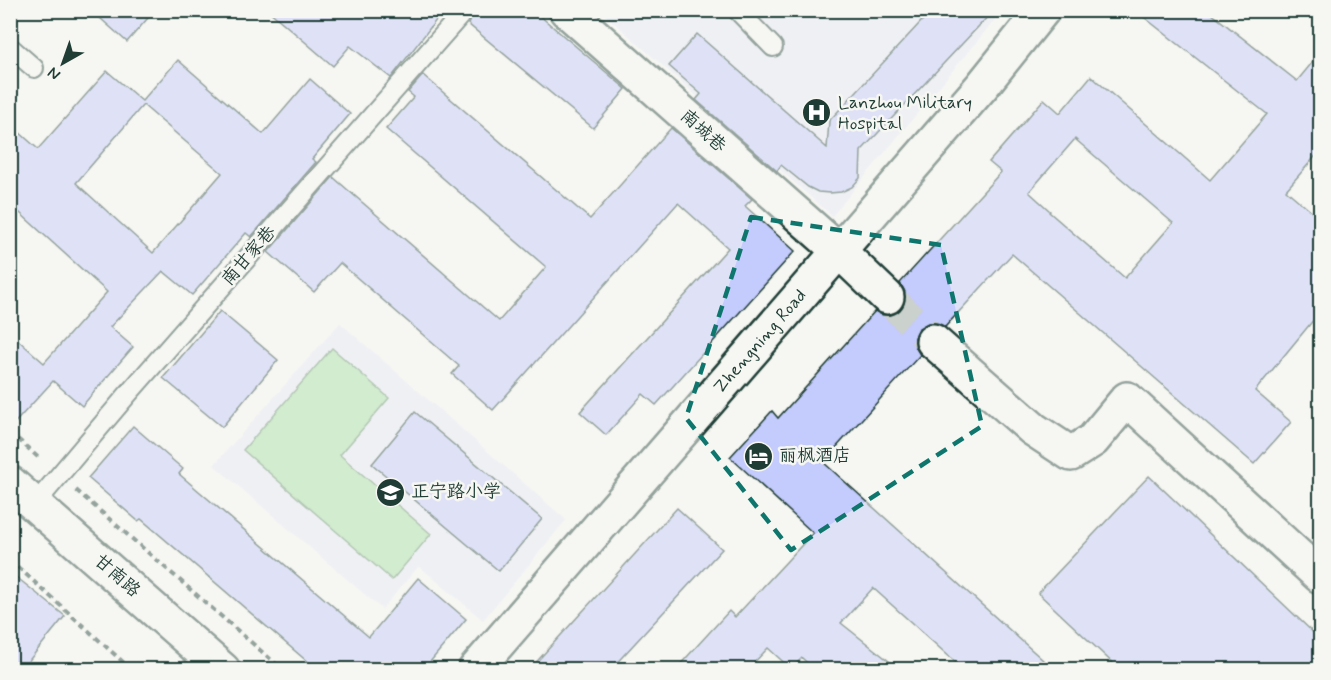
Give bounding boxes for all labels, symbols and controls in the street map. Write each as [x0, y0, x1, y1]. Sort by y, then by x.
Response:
north arrow [33, 33, 93, 93]
text: N [43, 62, 65, 85]
place label: Lanzhou Military Hospital [838, 91, 972, 136]
hospital icon: Lanzhou Military Hospital [801, 97, 833, 129]
street label: 南城巷 [675, 104, 731, 158]
street label: 南甘家巷 [216, 221, 282, 291]
street label: Zhengning Road [708, 284, 812, 399]
hotel icon: 丽枫酒店 [742, 440, 774, 472]
place label: 丽枫酒店 [779, 444, 851, 468]
school or university icon: 正宁路小学 [374, 476, 406, 508]
place label: 正宁路小学 [411, 480, 501, 504]
street label: 甘南路 [89, 549, 145, 603]

